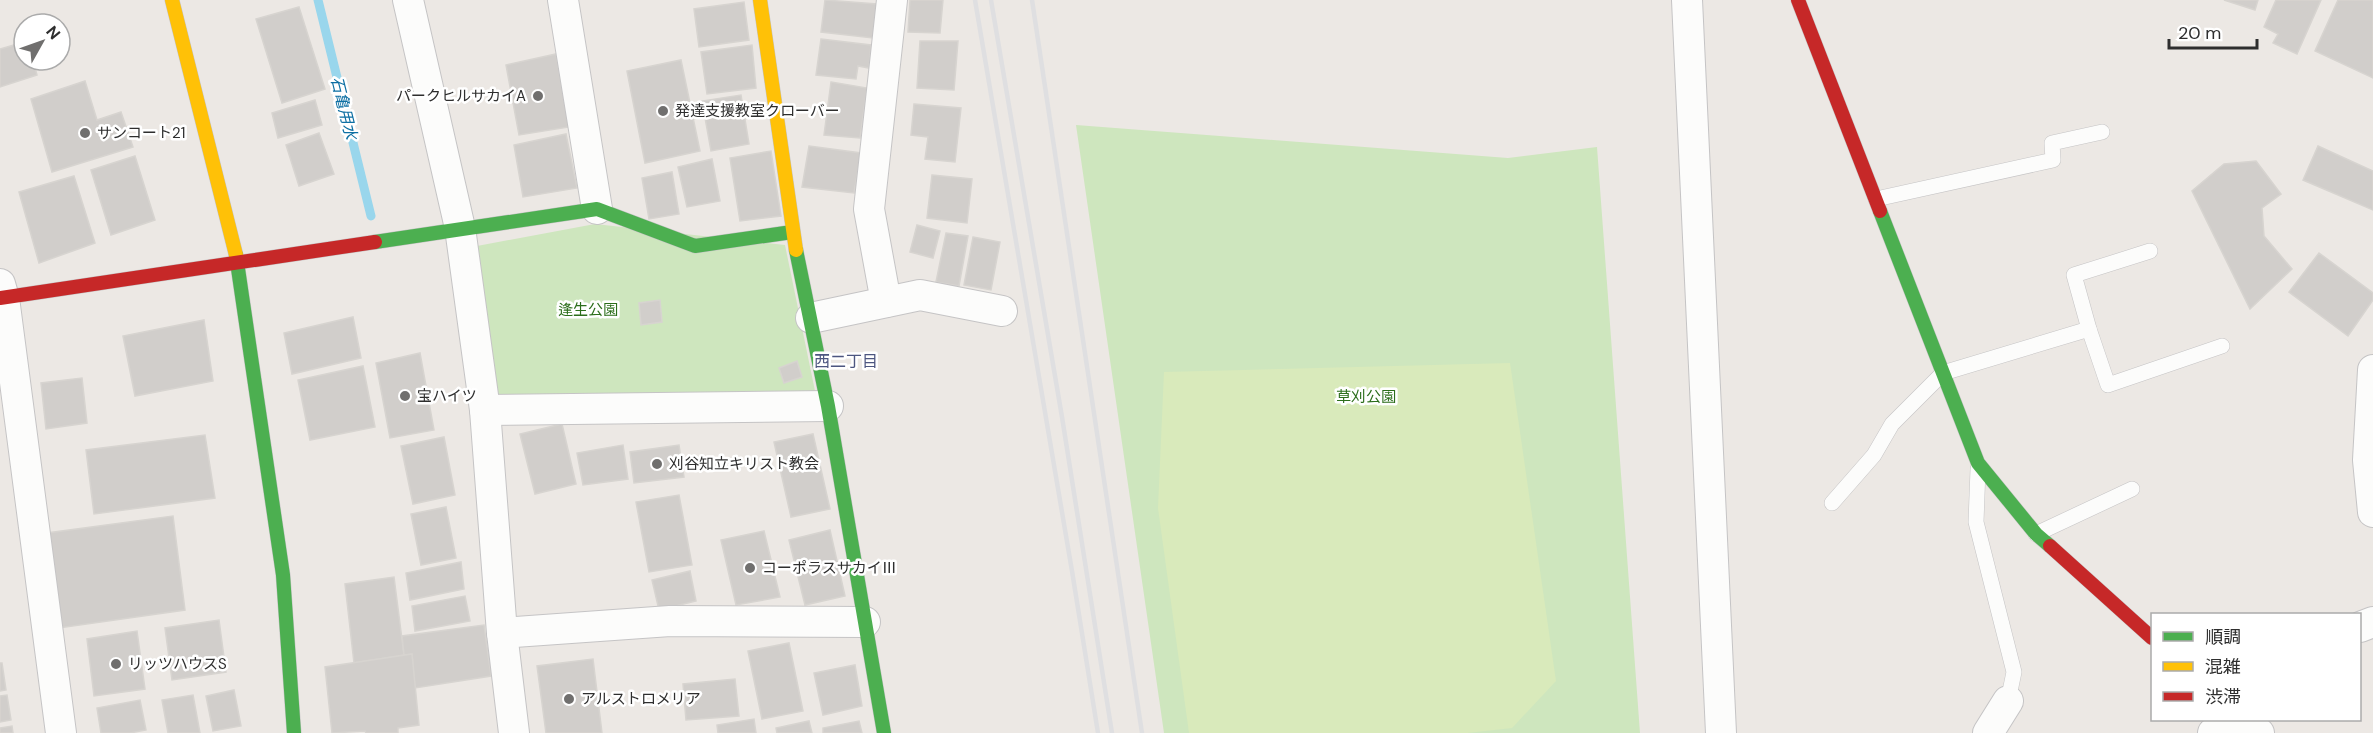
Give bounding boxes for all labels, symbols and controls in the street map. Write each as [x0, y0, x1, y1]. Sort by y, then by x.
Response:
north arrow [12, 12, 72, 72]
scale bar [2169, 12, 2258, 50]
text: N [41, 21, 65, 44]
text: 20 m [2178, 21, 2221, 45]
water label: 石亀用水 [326, 74, 362, 144]
place label: パークヒルサカイA [396, 86, 526, 106]
marker: パークヒルサカイA [531, 89, 545, 103]
place label: 発達支援教室クローバー [675, 101, 840, 121]
marker: 発達支援教室クローバー [656, 104, 670, 118]
place label: サンコート21 [97, 123, 185, 143]
marker: サンコート21 [78, 126, 92, 140]
park label: 逢生公園 [558, 300, 618, 320]
district label: 西二丁目 [814, 351, 878, 372]
place label: 宝ハイツ [417, 386, 477, 406]
park label: 草刈公園 [1336, 387, 1396, 407]
marker: 宝ハイツ [398, 389, 412, 403]
place label: 刈谷知立キリスト教会 [669, 454, 819, 474]
marker: 刈谷知立キリスト教会 [650, 457, 664, 471]
place label: コーポラスサカイⅢ [762, 558, 897, 578]
marker: コーポラスサカイⅢ [743, 561, 757, 575]
legend [2151, 613, 2361, 721]
text: 順調 [2205, 625, 2241, 649]
place label: リッツハウスS [128, 654, 227, 674]
text: 混雑 [2205, 655, 2241, 679]
marker: リッツハウスS [109, 657, 123, 671]
text: 渋滞 [2205, 685, 2241, 709]
place label: アルストロメリア [581, 689, 701, 709]
marker: アルストロメリア [562, 692, 576, 706]

